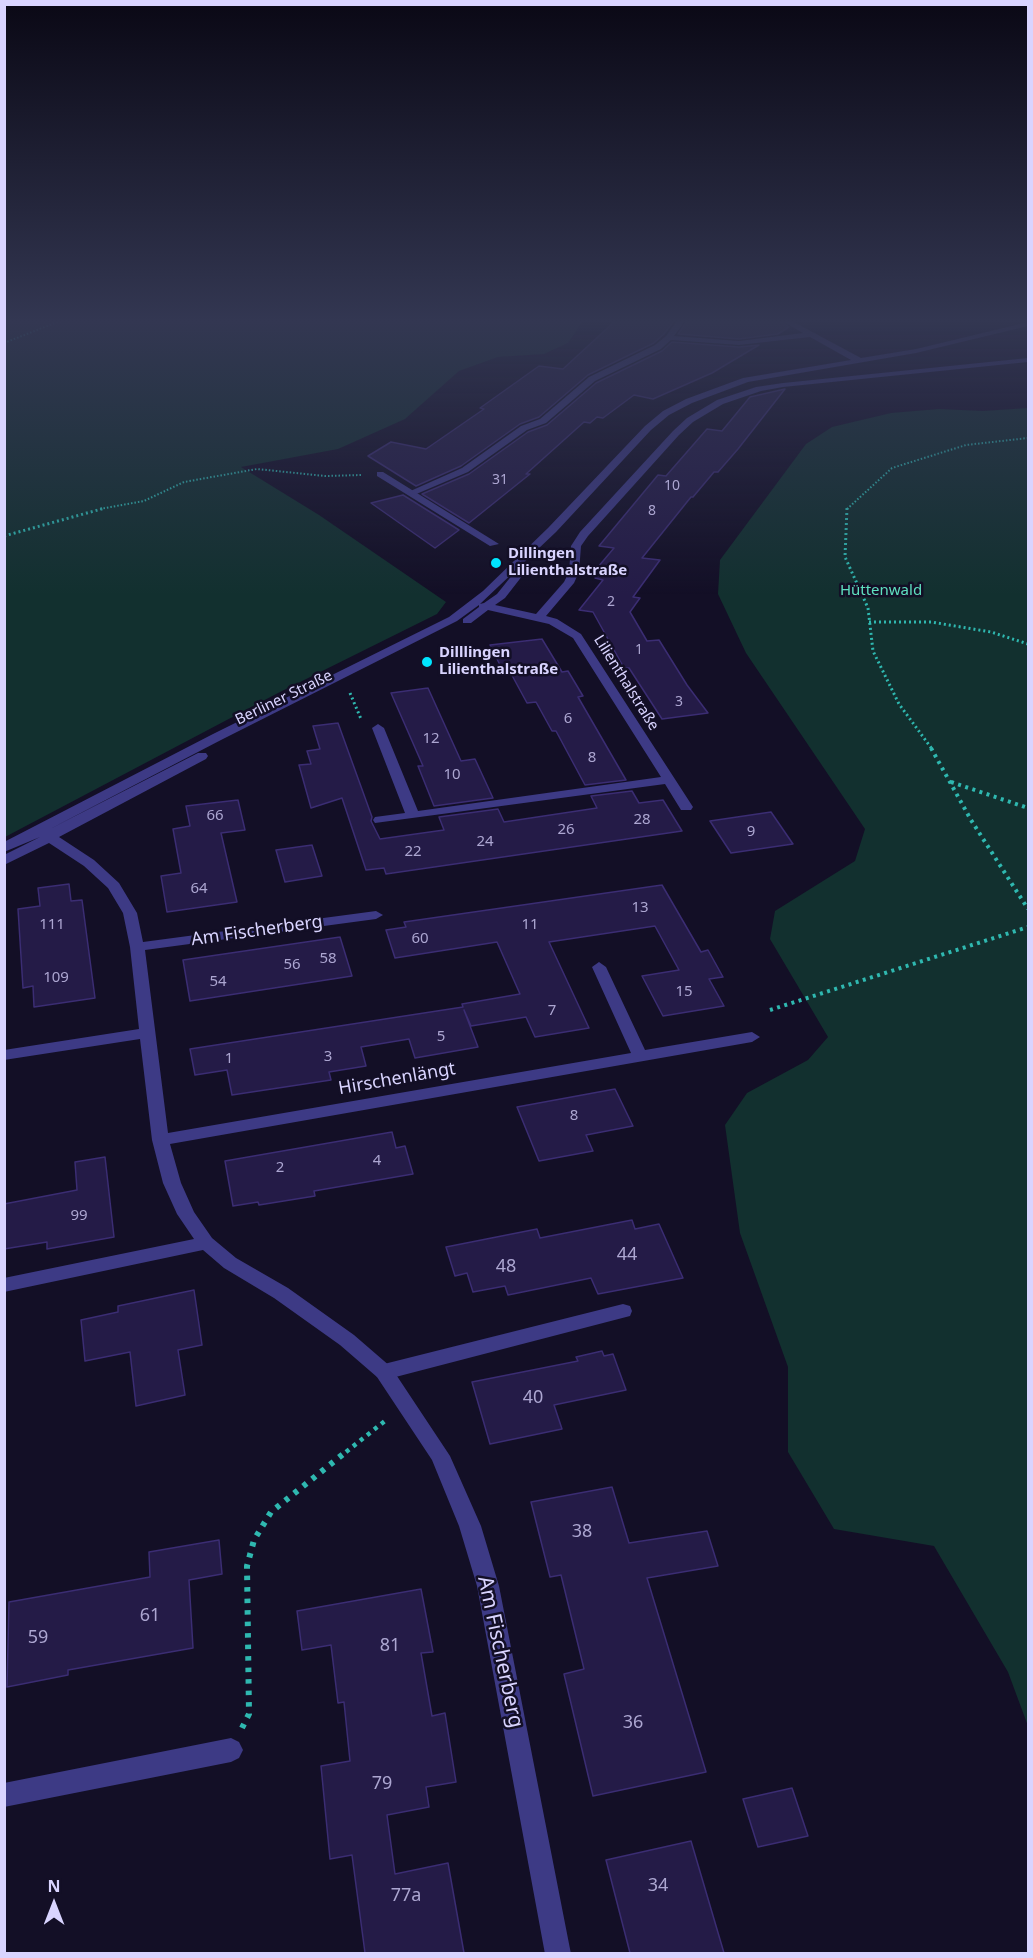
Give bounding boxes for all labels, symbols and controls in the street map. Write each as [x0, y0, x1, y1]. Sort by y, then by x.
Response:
house number: 31 [492, 472, 508, 488]
house number: 10 [664, 478, 680, 494]
house number: 8 [648, 503, 656, 519]
place label: Dillingen Lilienthalstraße [508, 545, 627, 580]
marker: Dillingen Lilienthalstraße [489, 556, 503, 570]
park label: Hüttenwald [840, 582, 922, 600]
house number: 2 [607, 594, 615, 610]
street label: Lilienthalstraße [589, 632, 663, 734]
house number: 1 [635, 642, 643, 658]
place label: Dilllingen Lilienthalstraße [439, 644, 558, 679]
marker: Dilllingen Lilienthalstraße [420, 655, 434, 669]
street label: Berliner Straße [232, 667, 336, 729]
house number: 3 [675, 694, 683, 710]
house number: 6 [564, 710, 572, 728]
house number: 12 [422, 730, 440, 748]
house number: 8 [588, 749, 596, 767]
house number: 10 [443, 766, 461, 784]
house number: 66 [206, 807, 224, 825]
house number: 28 [633, 811, 651, 829]
house number: 26 [557, 821, 575, 839]
house number: 9 [747, 823, 755, 841]
house number: 24 [476, 833, 494, 851]
house number: 22 [404, 843, 422, 861]
house number: 64 [190, 880, 208, 898]
house number: 13 [631, 899, 649, 917]
street label: Am Fischerberg [190, 911, 324, 951]
house number: 111 [39, 916, 65, 934]
house number: 11 [521, 916, 539, 934]
house number: 60 [411, 930, 429, 948]
house number: 58 [319, 950, 337, 968]
house number: 56 [283, 956, 301, 974]
house number: 109 [43, 969, 69, 987]
house number: 54 [209, 973, 227, 991]
house number: 15 [675, 983, 693, 1001]
house number: 7 [548, 1002, 556, 1020]
house number: 5 [437, 1028, 445, 1046]
house number: 3 [324, 1048, 332, 1066]
house number: 1 [225, 1050, 233, 1068]
street label: Hirschenlängt [337, 1058, 457, 1100]
house number: 8 [570, 1107, 578, 1125]
house number: 4 [373, 1152, 381, 1170]
house number: 2 [276, 1159, 284, 1177]
house number: 99 [70, 1207, 88, 1225]
house number: 44 [617, 1244, 637, 1266]
house number: 48 [496, 1256, 516, 1278]
house number: 40 [523, 1387, 543, 1409]
house number: 38 [572, 1521, 592, 1543]
street label: Am Fischerberg [472, 1574, 528, 1730]
house number: 61 [140, 1605, 160, 1627]
house number: 59 [28, 1627, 48, 1649]
house number: 81 [380, 1635, 400, 1657]
house number: 36 [623, 1712, 643, 1734]
house number: 79 [372, 1773, 392, 1795]
north arrow [24, 1874, 84, 1934]
text: N [47, 1875, 61, 1897]
house number: 34 [648, 1875, 668, 1897]
house number: 77a [391, 1885, 421, 1907]

